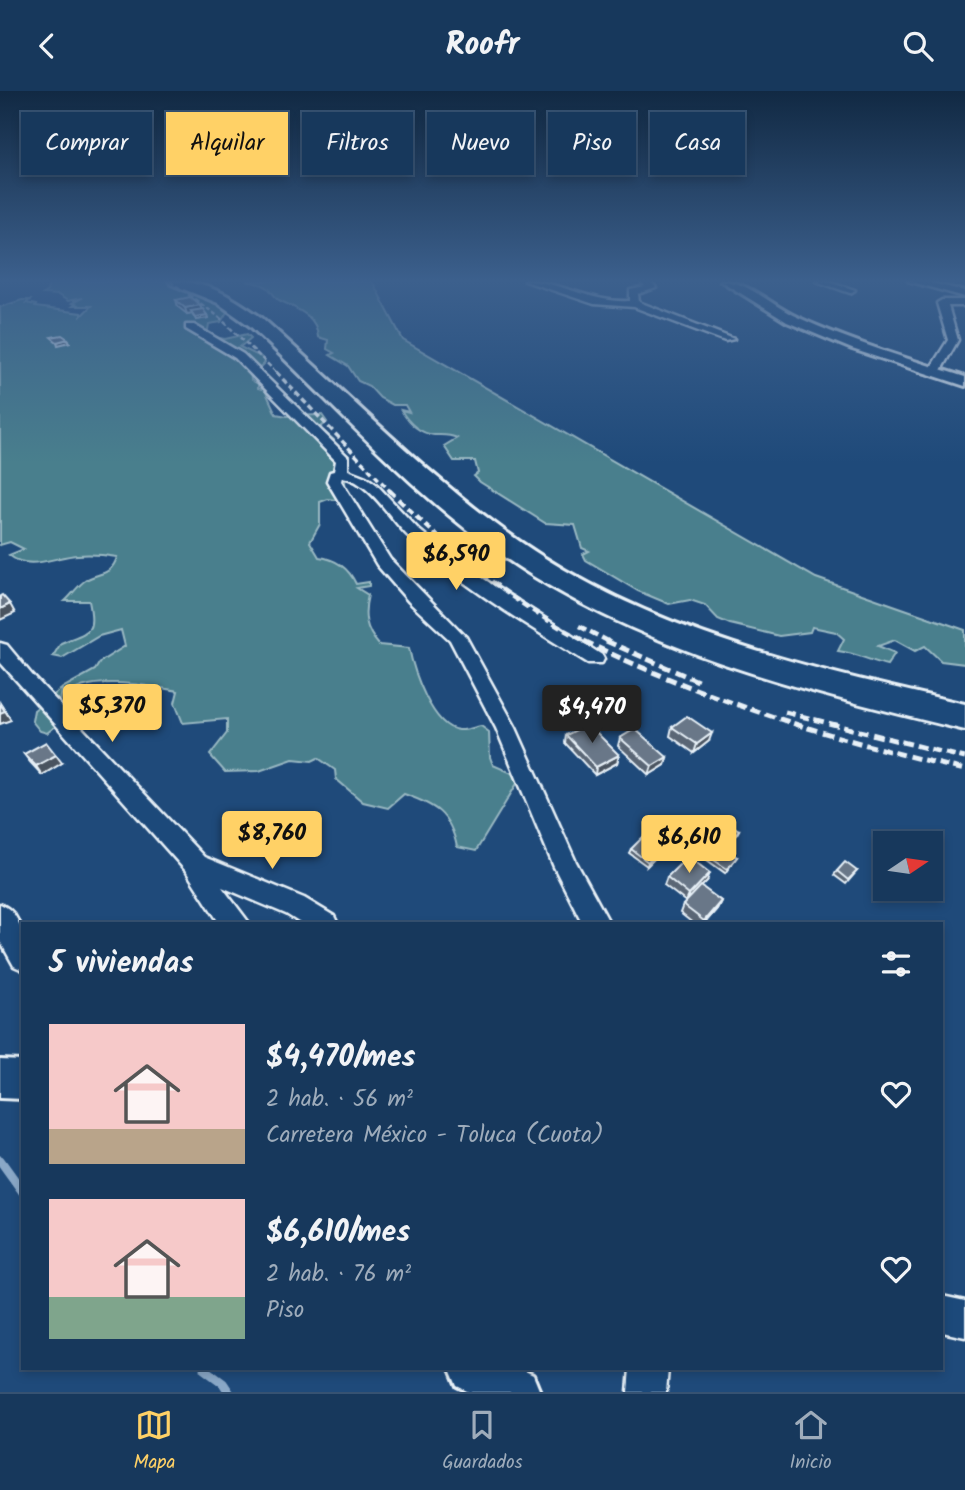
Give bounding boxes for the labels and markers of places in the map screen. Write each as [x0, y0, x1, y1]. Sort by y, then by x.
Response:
pin: $6,590 [399, 533, 513, 592]
pin: $5,370 [55, 685, 169, 744]
pin: $4,470 [535, 685, 649, 745]
pin: $8,760 [215, 811, 329, 871]
pin: $6,610 [632, 815, 746, 875]

